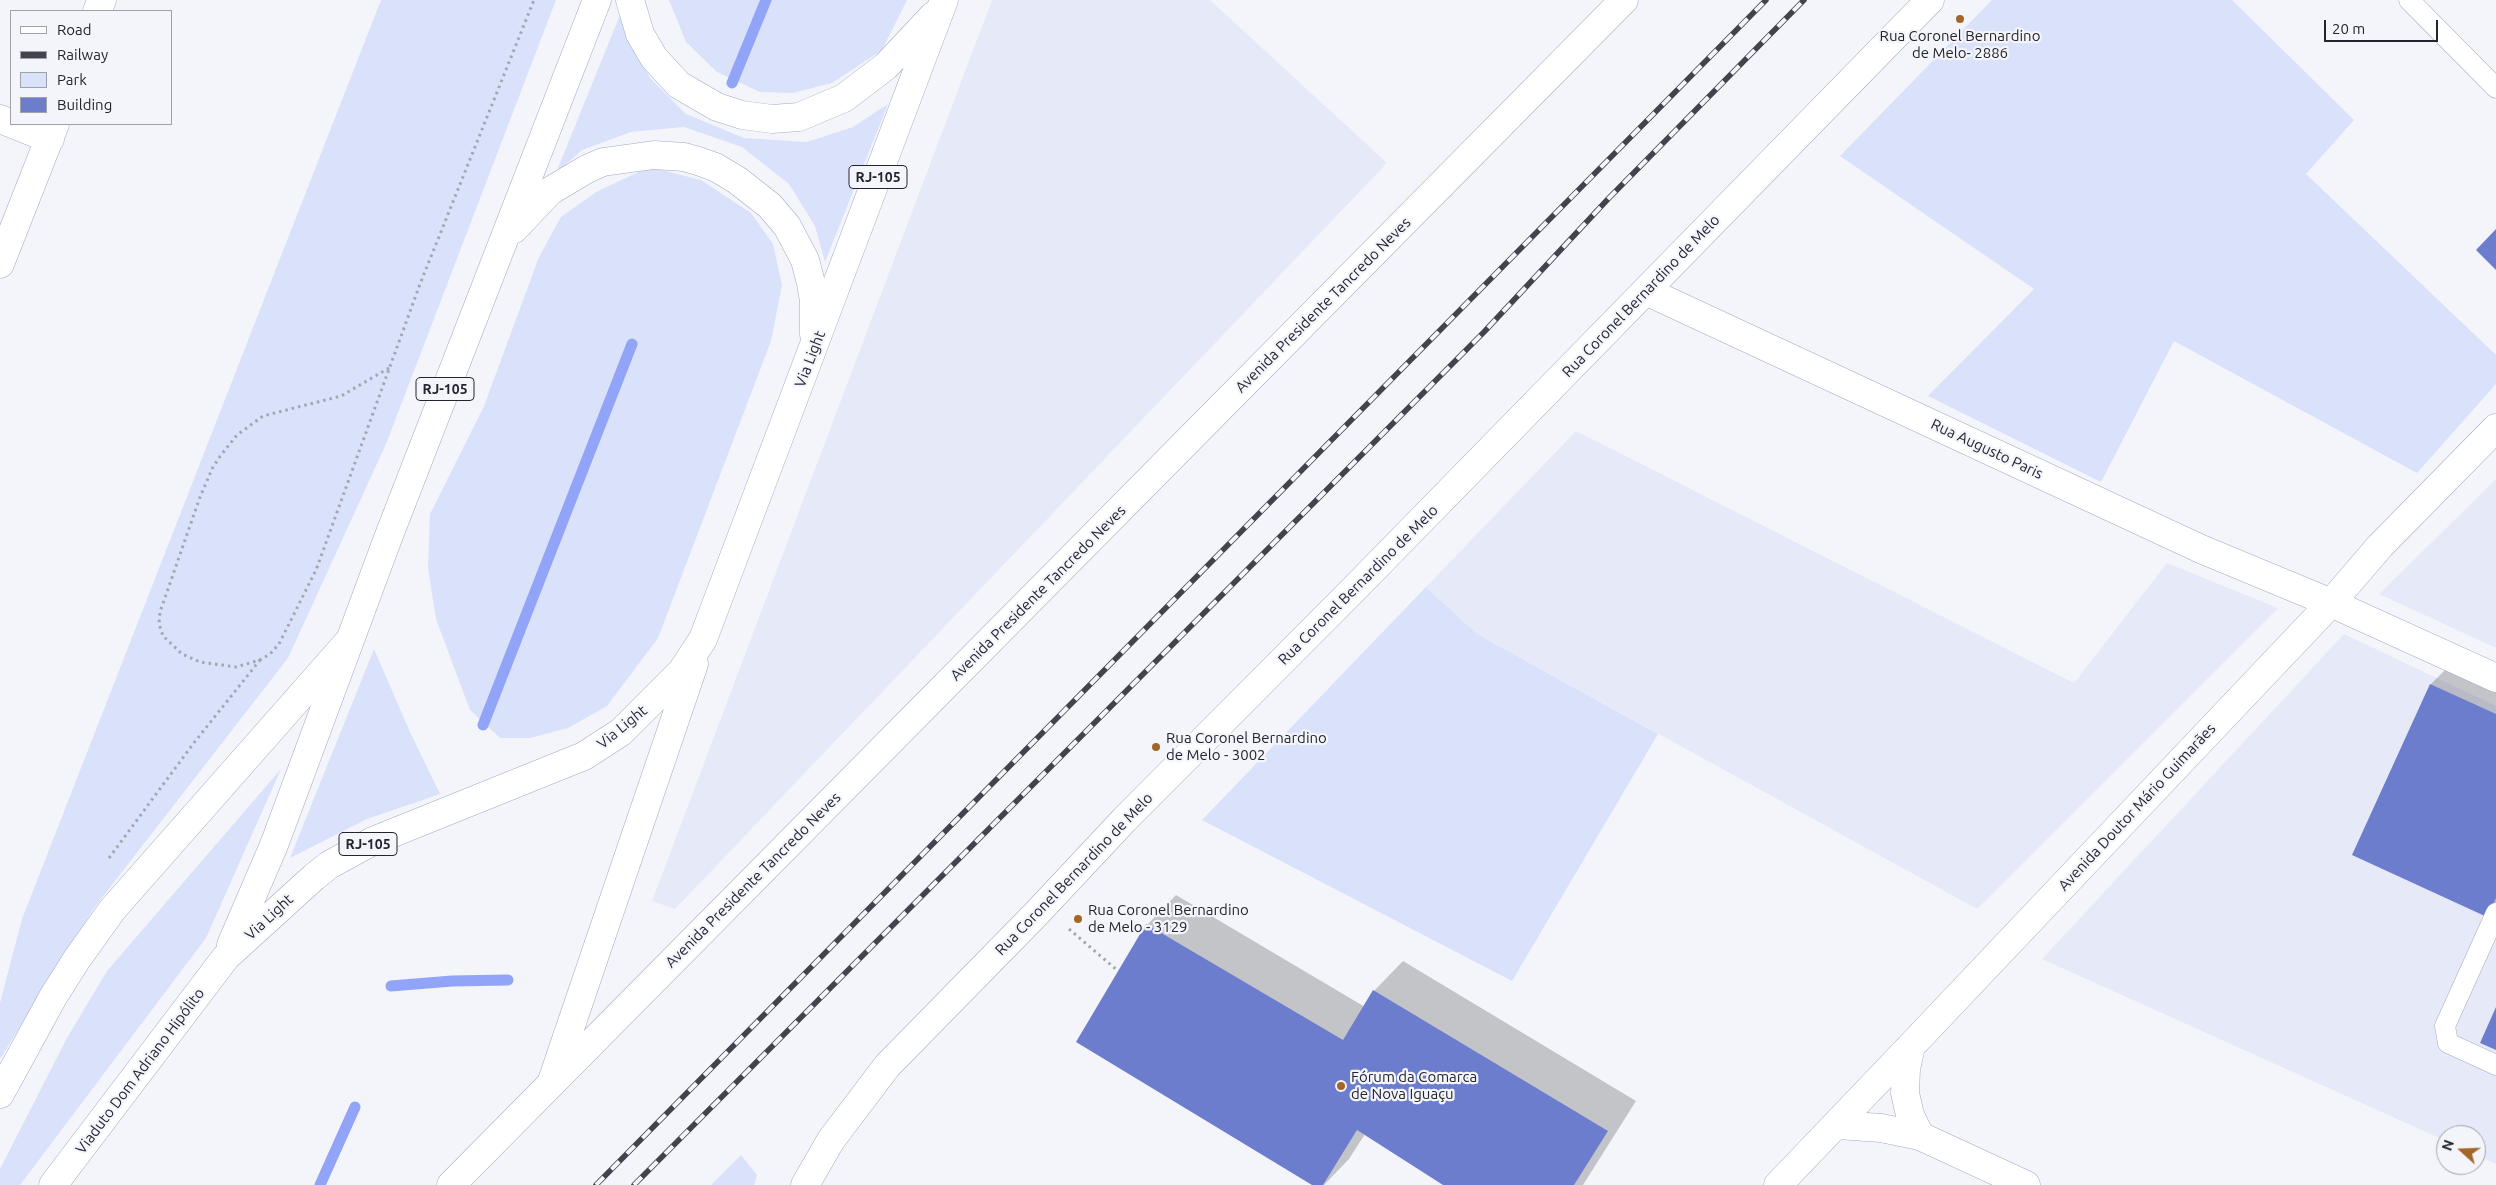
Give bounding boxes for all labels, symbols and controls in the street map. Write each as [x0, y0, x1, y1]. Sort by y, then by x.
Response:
legend [10, 10, 172, 125]
scale bar [2326, 10, 2440, 42]
marker: Rua Coronel Bernardino de Melo- 2886 [1954, 13, 1966, 25]
text: 20 m [2332, 20, 2365, 37]
text: Road [57, 21, 92, 38]
place label: Rua Coronel Bernardino de Melo- 2886 [1880, 27, 2040, 62]
text: Railway [57, 46, 108, 63]
text: Park [57, 71, 87, 88]
text: Building [57, 96, 112, 113]
road number: RJ-105 [849, 166, 907, 188]
street label: Rua Coronel Bernardino de Melo [1559, 211, 1723, 381]
street label: Avenida Presidente Tancredo Neves [1232, 214, 1414, 396]
street label: Via Light [791, 328, 829, 390]
road number: RJ-105 [416, 378, 474, 400]
street label: Rua Augusto Paris [1928, 415, 2046, 483]
street label: Rua Coronel Bernardino de Melo [1274, 501, 1442, 669]
street label: Avenida Presidente Tancredo Neves [947, 502, 1129, 684]
street label: Via Light [593, 701, 651, 753]
street label: Avenida Doutor Mário Guimarães [2055, 720, 2219, 894]
place label: Rua Coronel Bernardino de Melo - 3002 [1166, 729, 1327, 764]
marker: Rua Coronel Bernardino de Melo - 3002 [1150, 741, 1162, 753]
street label: Avenida Presidente Tancredo Neves [662, 789, 844, 971]
street label: Rua Coronel Bernardino de Melo [992, 789, 1156, 959]
road number: RJ-105 [339, 832, 397, 856]
street label: Via Light [241, 890, 297, 944]
place label: Rua Coronel Bernardino de Melo - 3129 [1088, 901, 1249, 936]
marker: Rua Coronel Bernardino de Melo - 3129 [1072, 913, 1084, 925]
street label: Viaduto Dom Adriano Hipólito [72, 985, 208, 1157]
place label: Fórum da Comarca de Nova Iguaçu [1351, 1068, 1477, 1103]
marker: Fórum da Comarca de Nova Iguaçu [1335, 1080, 1347, 1092]
north arrow [2436, 1125, 2486, 1175]
text: N [2439, 1138, 2457, 1153]

